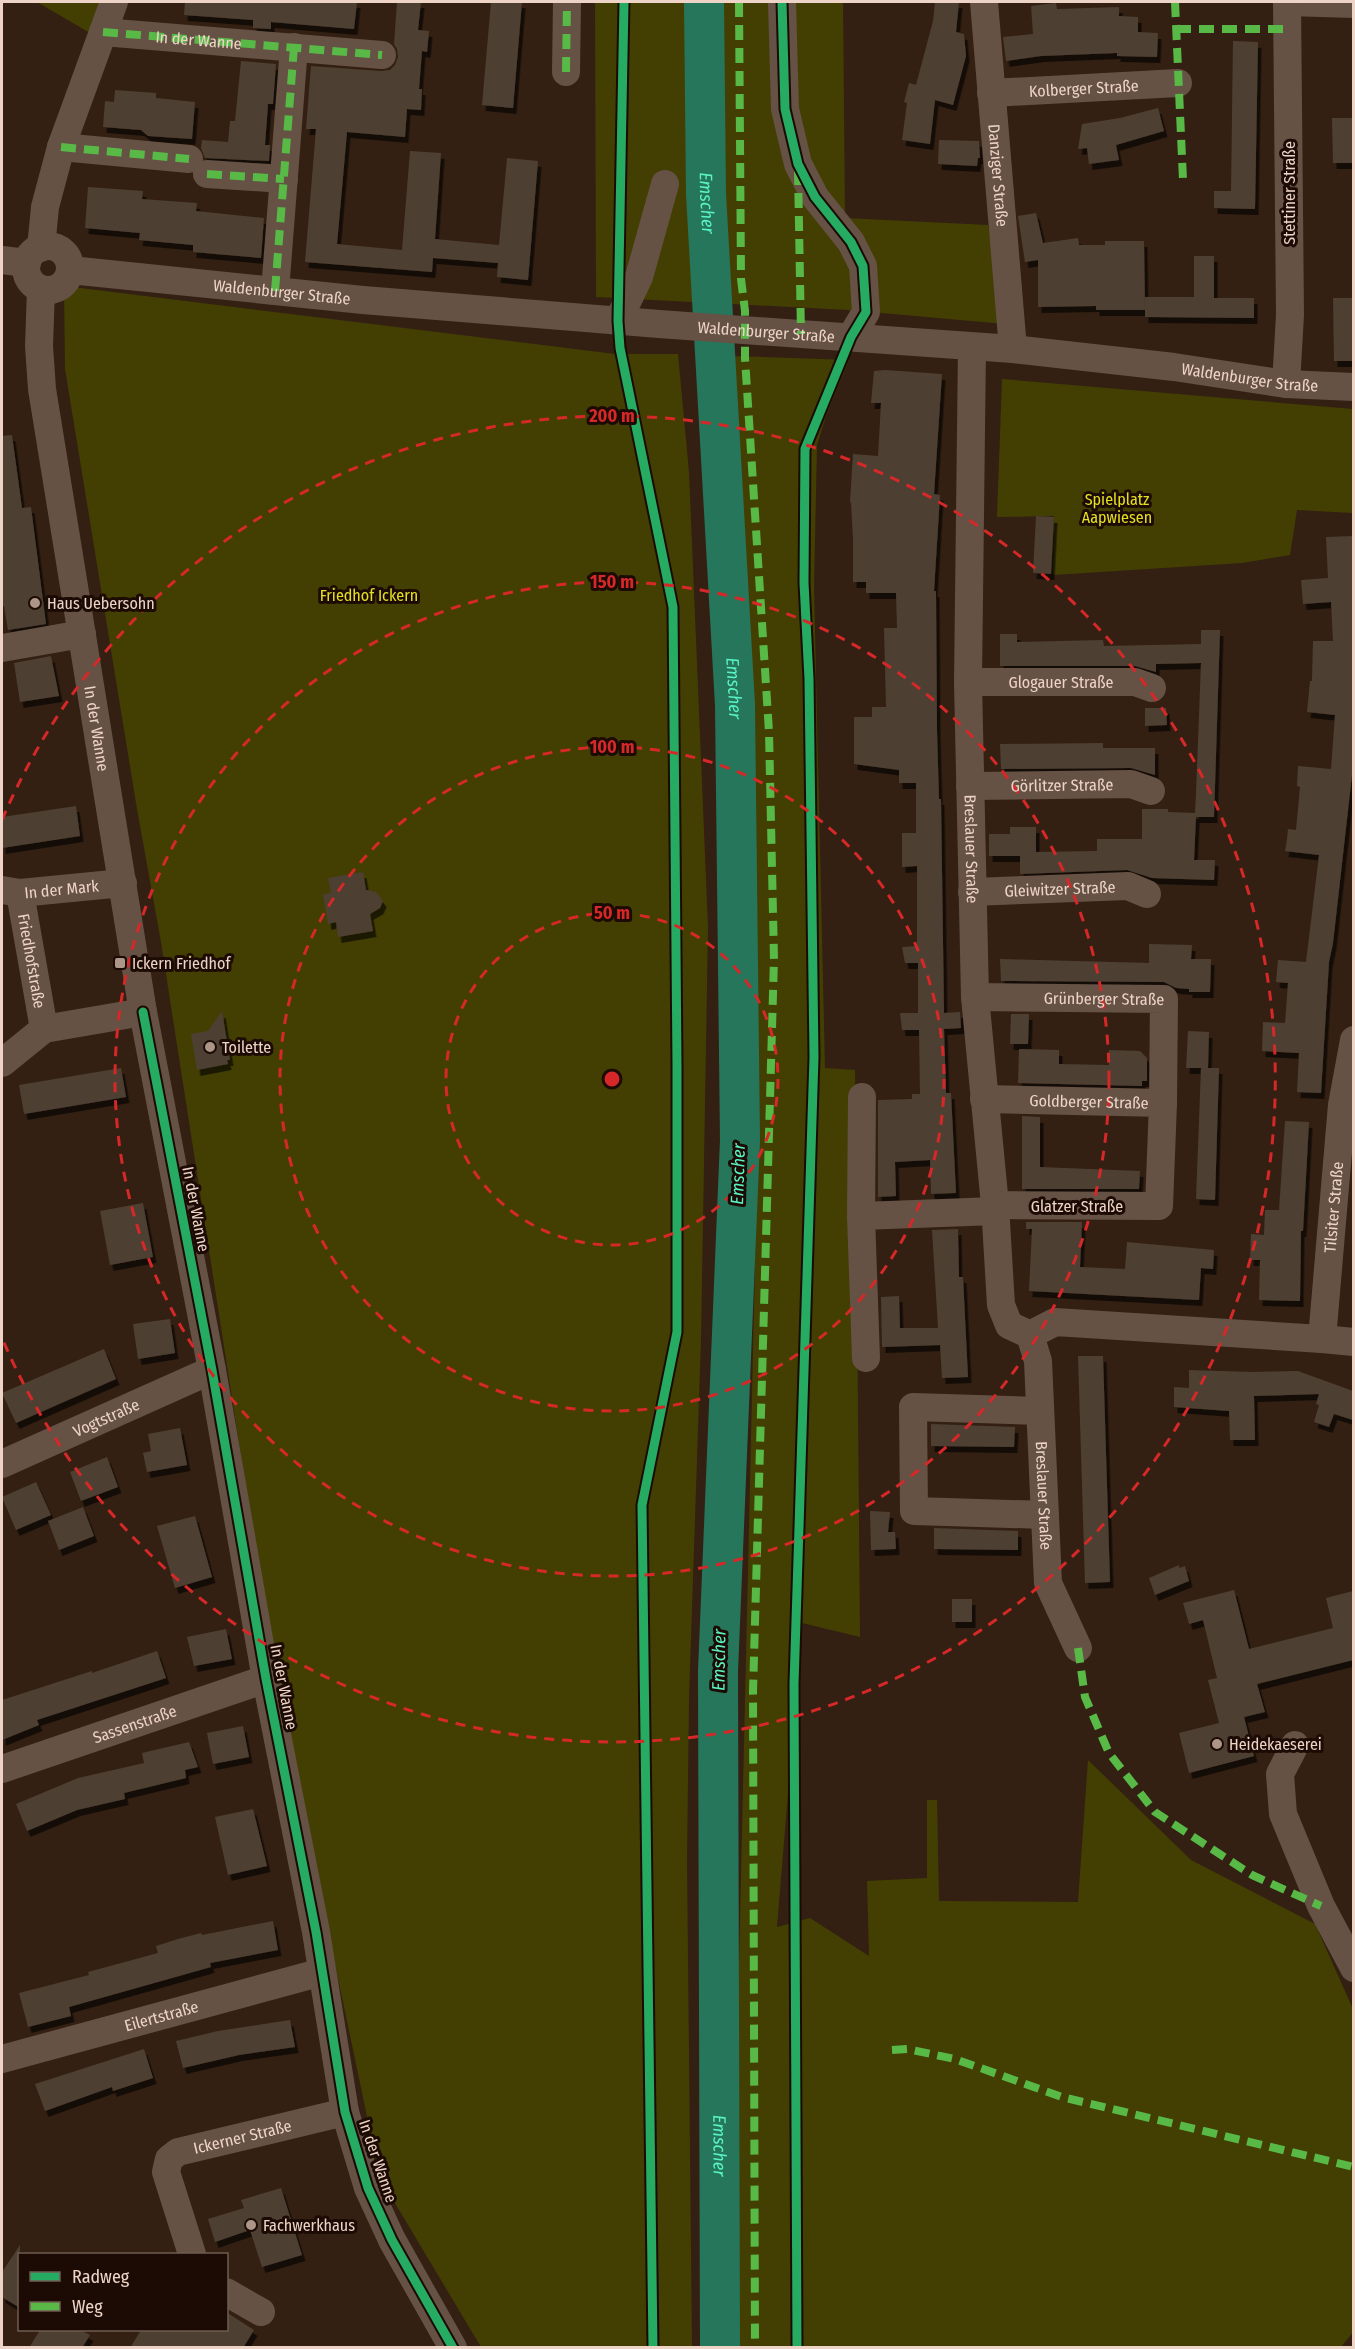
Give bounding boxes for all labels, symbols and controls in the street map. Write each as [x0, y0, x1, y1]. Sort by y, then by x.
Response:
street label: In der Wanne [155, 27, 243, 53]
street label: Kolberger Straße [1029, 76, 1139, 100]
street label: Danziger Straße [985, 123, 1012, 228]
street label: Stettiner Straße [1280, 141, 1299, 245]
water label: Emscher [695, 172, 719, 235]
street label: Waldenburger Straße [212, 275, 351, 308]
street label: Waldenburger Straße [697, 317, 836, 346]
street label: Waldenburger Straße [1180, 359, 1319, 395]
text: 200 m [588, 405, 635, 427]
park label: Spielplatz Aapwiesen [1082, 490, 1152, 527]
text: 150 m [590, 571, 634, 593]
park label: Friedhof Ickern [320, 586, 418, 605]
place label: Haus Uebersohn [47, 594, 155, 613]
marker: Haus Uebersohn [28, 596, 42, 610]
water label: Emscher [721, 657, 746, 720]
street label: Glogauer Straße [1008, 673, 1114, 692]
street label: In der Wanne [81, 684, 113, 773]
text: 100 m [590, 736, 634, 758]
street label: Görlitzer Straße [1010, 775, 1114, 795]
street label: Breslauer Straße [961, 794, 982, 904]
street label: In der Mark [24, 876, 100, 902]
street label: Gleiwitzer Straße [1004, 877, 1116, 900]
text: 50 m [594, 902, 630, 924]
street label: Friedhofstraße [14, 912, 50, 1010]
place label: Ickern Friedhof [132, 954, 231, 973]
marker: Ickern Friedhof [113, 956, 127, 970]
street label: Grünberger Straße [1044, 988, 1164, 1009]
place label: Toilette [222, 1038, 271, 1057]
marker: Toilette [203, 1040, 217, 1054]
centre of rings [602, 1069, 622, 1089]
street label: Goldberger Straße [1029, 1091, 1149, 1112]
water label: Emscher [726, 1142, 750, 1205]
street label: Tilsiter Straße [1320, 1161, 1347, 1254]
street label: In der Wanne [178, 1165, 214, 1253]
street label: Glatzer Straße [1031, 1197, 1123, 1216]
street label: Vogtstraße [70, 1394, 142, 1440]
street label: Breslauer Straße [1032, 1441, 1056, 1551]
water label: Emscher [707, 1628, 731, 1691]
street label: In der Wanne [266, 1643, 302, 1731]
street label: Sassenstraße [90, 1701, 179, 1747]
place label: Heidekaeserei [1229, 1735, 1322, 1754]
marker: Heidekaeserei [1210, 1737, 1224, 1751]
street label: Eilertstraße [122, 1997, 200, 2035]
water label: Emscher [708, 2115, 730, 2177]
street label: Ickerner Straße [191, 2116, 293, 2157]
street label: In der Wanne [355, 2117, 401, 2205]
place label: Fachwerkhaus [263, 2216, 355, 2235]
marker: Fachwerkhaus [244, 2218, 258, 2232]
legend [18, 2253, 228, 2331]
text: Radweg [72, 2266, 130, 2288]
text: Weg [72, 2296, 103, 2318]

